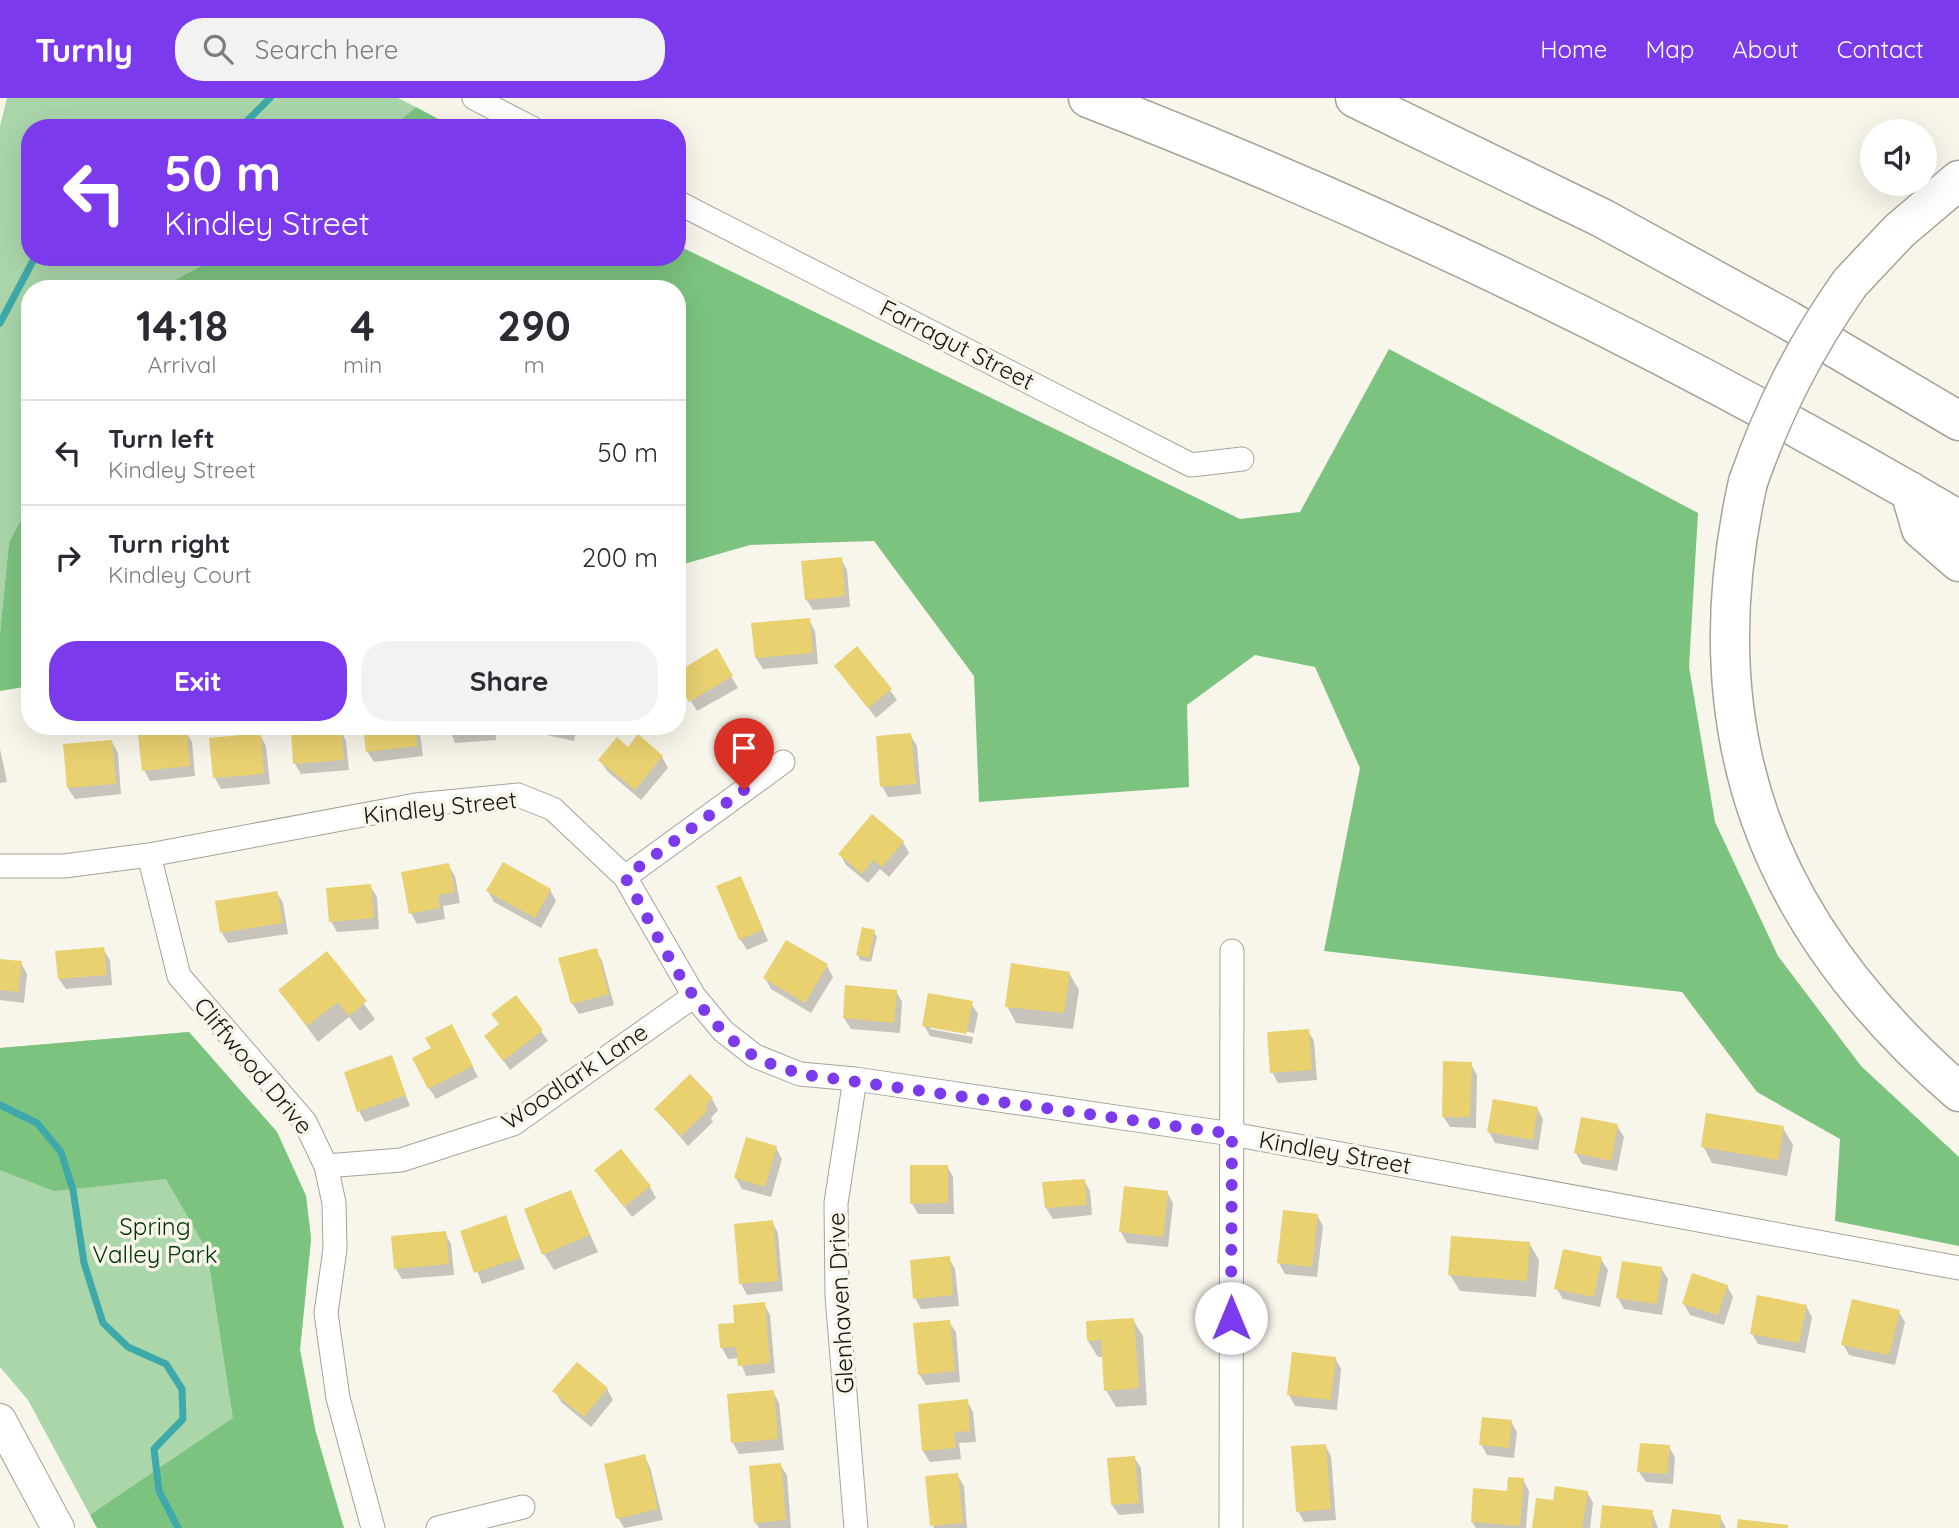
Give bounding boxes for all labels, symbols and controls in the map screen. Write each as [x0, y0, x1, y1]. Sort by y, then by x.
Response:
search box [175, 18, 665, 81]
text: Turnly [35, 29, 133, 70]
icon: search [199, 30, 237, 68]
text: Search here [255, 33, 398, 66]
text: Home [1540, 34, 1607, 64]
text: Map [1645, 34, 1694, 64]
text: About [1732, 34, 1799, 64]
text: Contact [1837, 34, 1924, 64]
map controls [1860, 119, 1937, 196]
button: sound [1860, 119, 1937, 196]
text: 50 m [164, 142, 281, 203]
icon: left [49, 147, 140, 238]
text: Kindley Street [164, 203, 370, 243]
street label: Farragut Street [875, 292, 1040, 396]
text: 14:18 [136, 299, 228, 352]
text: 4 [350, 299, 375, 352]
text: 290 [497, 299, 571, 352]
text: Arrival [148, 350, 216, 379]
text: min [343, 350, 382, 379]
text: m [524, 350, 545, 379]
text: Turn left [108, 422, 215, 455]
icon: left [49, 434, 87, 472]
text: 50 m [598, 436, 658, 469]
text: Kindley Street [108, 455, 256, 484]
text: Turn right [108, 527, 230, 560]
icon: right [49, 539, 87, 577]
text: 200 m [582, 541, 658, 574]
text: Kindley Court [108, 560, 252, 589]
button: Exit [49, 641, 347, 721]
button: Share [361, 641, 658, 721]
pin [714, 718, 774, 790]
icon: arrive [725, 729, 763, 767]
street label: Kindley Street [362, 784, 518, 830]
street label: Cliffwood Drive [188, 991, 320, 1140]
street label: Woodlark Lane [496, 1016, 653, 1136]
street label: Kindley Street [1257, 1124, 1414, 1180]
park label: Spring Valley Park [92, 1211, 218, 1269]
street label: Glenhaven Drive [820, 1212, 860, 1395]
position arrow [1194, 1281, 1268, 1355]

